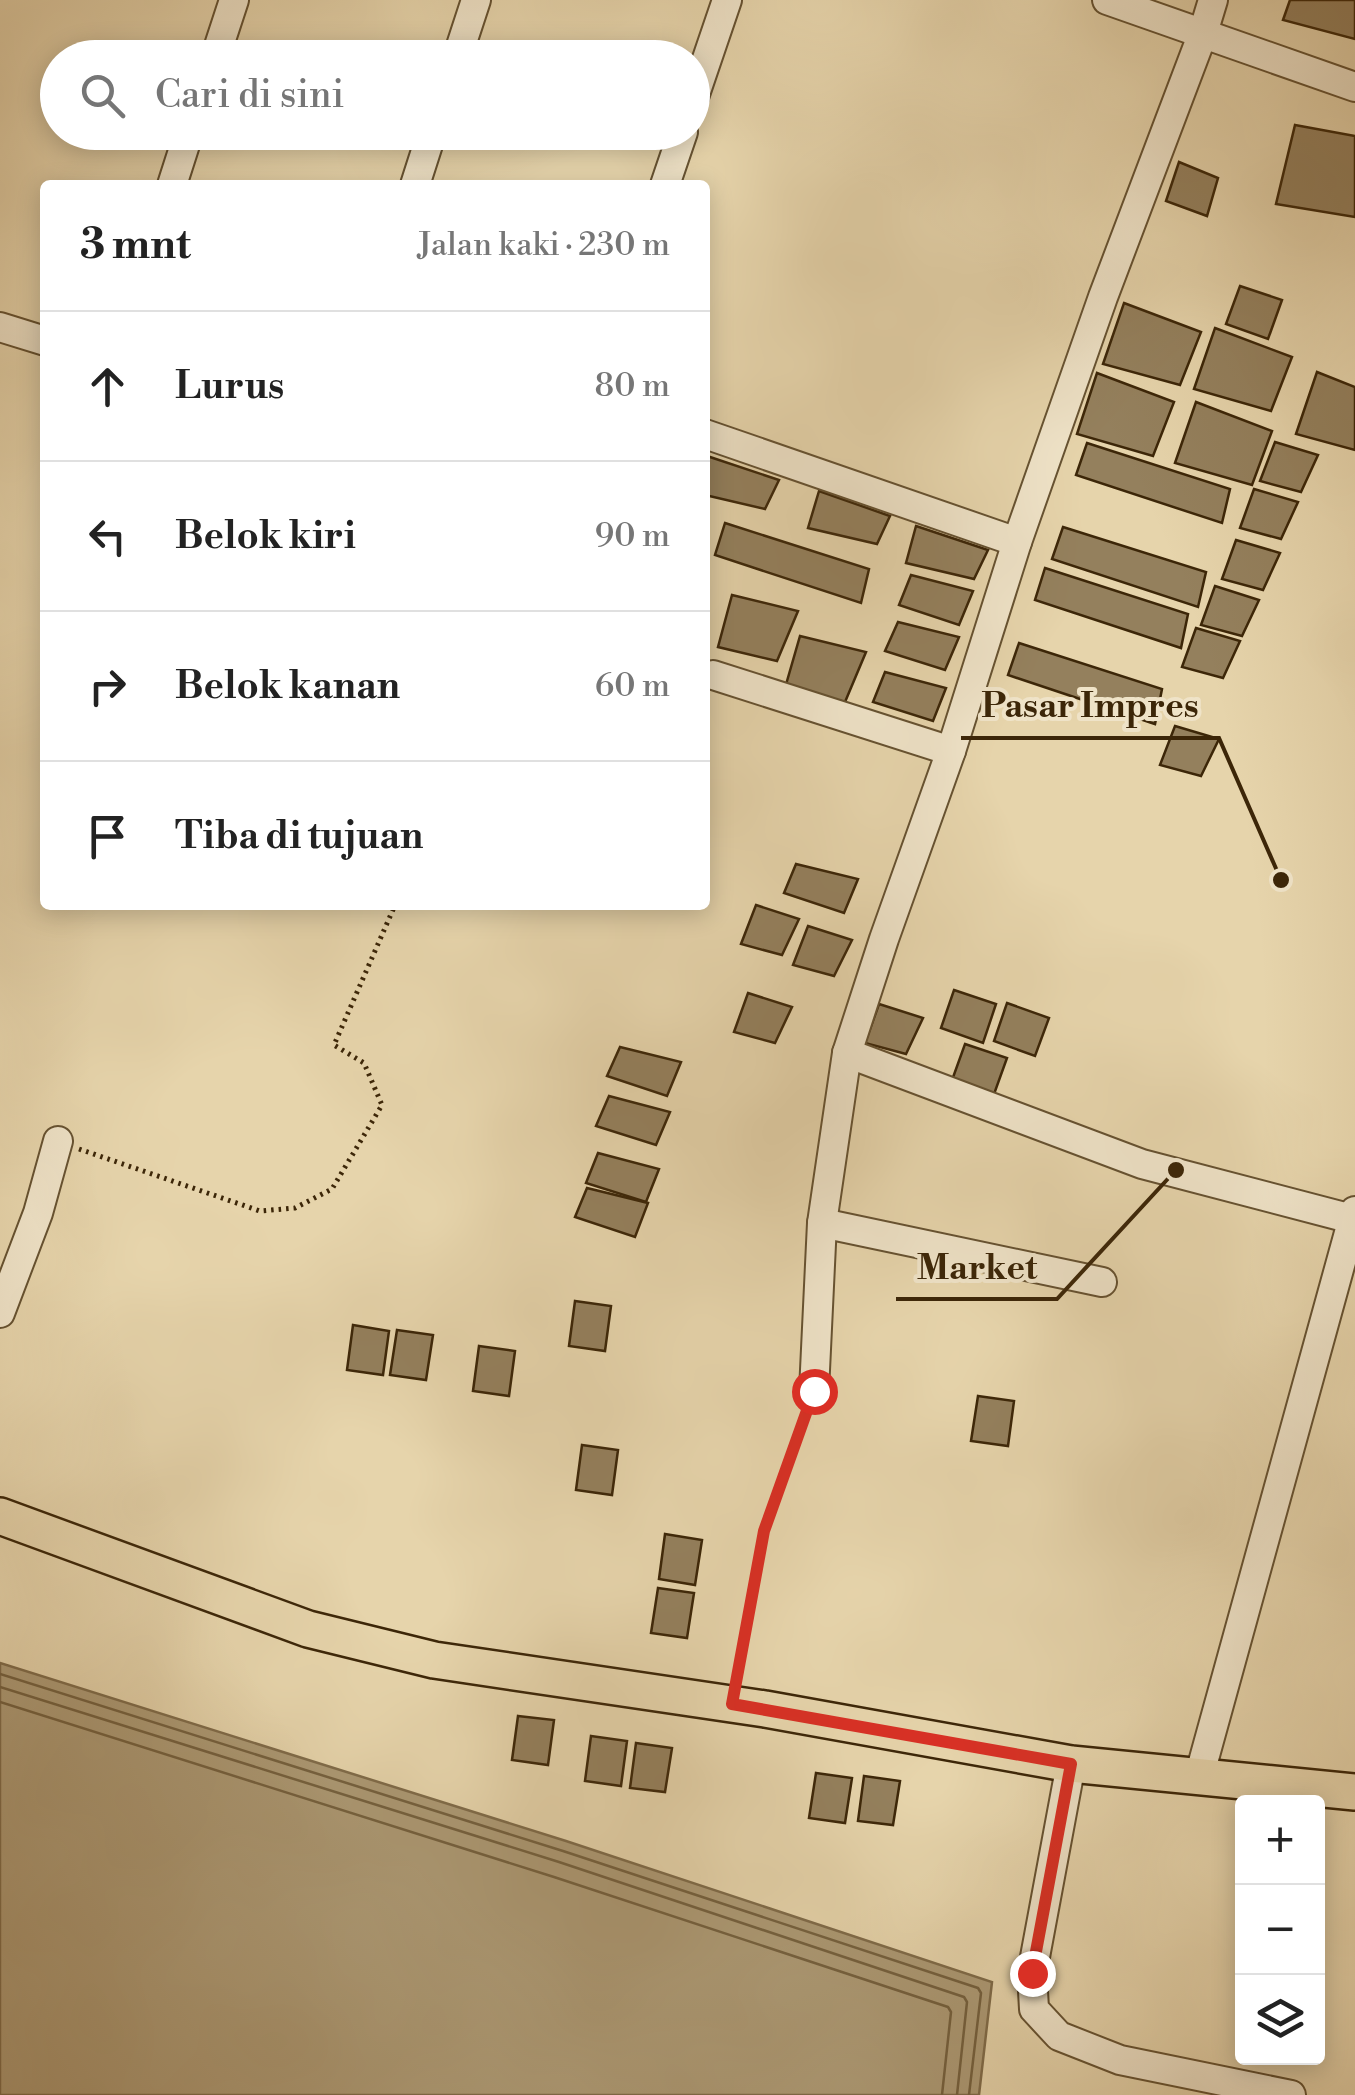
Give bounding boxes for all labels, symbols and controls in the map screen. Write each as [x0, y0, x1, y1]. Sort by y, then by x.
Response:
search box [40, 40, 710, 150]
icon: search [75, 68, 130, 123]
text: Cari di sini [155, 72, 344, 119]
text: 3 mnt [80, 219, 191, 272]
text: Jalan kaki · 230 m [417, 225, 670, 265]
icon: ahead [80, 359, 135, 414]
text: Lurus [175, 363, 284, 410]
text: 80 m [595, 366, 670, 406]
icon: left [80, 509, 135, 564]
text: Belok kiri [175, 513, 356, 560]
text: 90 m [595, 516, 670, 556]
icon: right [80, 659, 135, 714]
text: Belok kanan [175, 663, 400, 710]
text: 60 m [595, 666, 670, 706]
callout: Pasar Impres [961, 673, 1219, 738]
text: Pasar Impres [981, 685, 1199, 728]
icon: arrive [80, 809, 135, 864]
text: Tiba di tujuan [175, 813, 423, 860]
callout: Market [896, 1234, 1057, 1299]
text: Market [917, 1247, 1038, 1290]
route start [792, 1369, 838, 1415]
map controls [1235, 1795, 1325, 2065]
button: + [1235, 1795, 1325, 1885]
button: − [1235, 1885, 1325, 1975]
route end [1010, 1951, 1056, 1997]
button: layers [1235, 1975, 1325, 2065]

